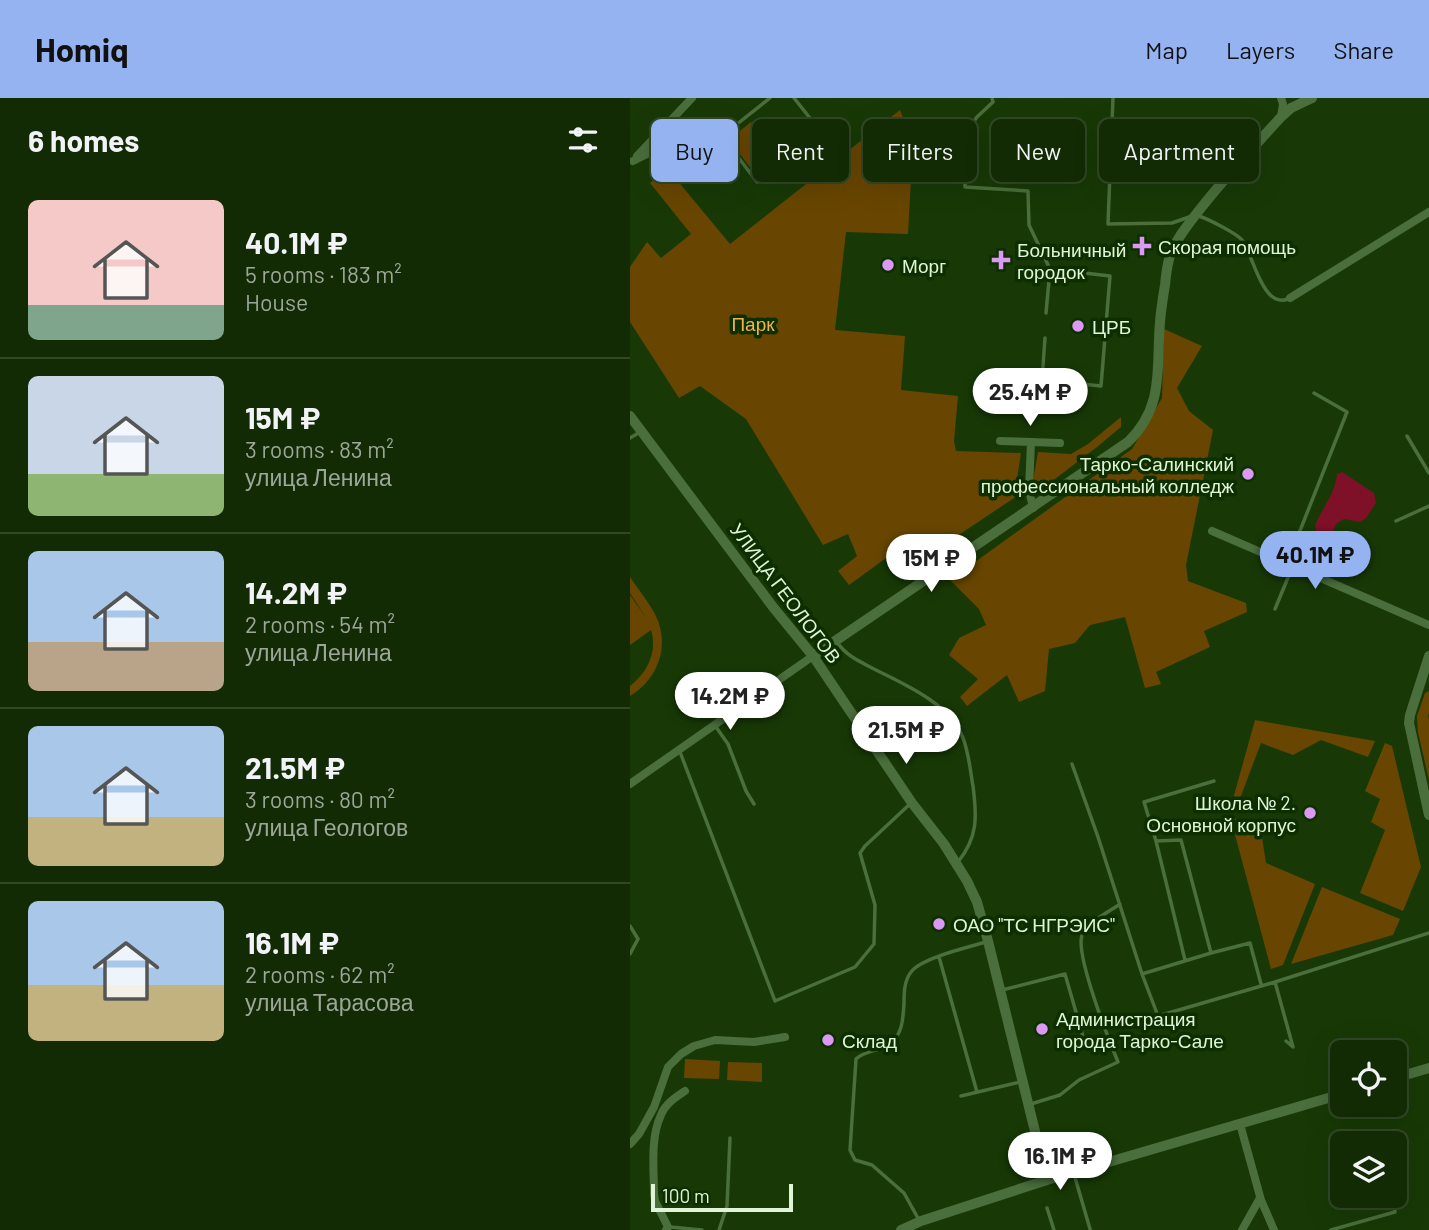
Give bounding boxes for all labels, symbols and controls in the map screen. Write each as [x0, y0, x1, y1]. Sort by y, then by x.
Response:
text: Homiq [35, 29, 129, 69]
text: Map [1145, 35, 1188, 64]
text: Layers [1226, 35, 1295, 64]
text: Share [1333, 35, 1394, 64]
chip: Buy [651, 119, 738, 182]
chip: Rent [752, 119, 849, 182]
chip: Filters [863, 119, 977, 182]
chip: New [991, 119, 1085, 182]
chip: Apartment [1099, 119, 1259, 182]
icon: filters [564, 121, 602, 159]
text: 6 homes [28, 122, 139, 158]
text: 40.1M ₽ [245, 224, 347, 260]
icon: home [84, 228, 168, 312]
place label: Скорая помощь [1158, 235, 1296, 258]
marker: Скорая помощь [1132, 236, 1152, 256]
place label: Больничный городок [1017, 238, 1126, 283]
marker: Больничный городок [991, 250, 1011, 270]
place label: Морг [902, 254, 946, 277]
marker: Морг [880, 257, 896, 273]
text: 5 rooms · 183 m² [245, 260, 402, 288]
text: House [245, 288, 308, 316]
park label: Парк [731, 312, 775, 335]
place label: ЦРБ [1092, 315, 1131, 338]
marker: ЦРБ [1070, 318, 1086, 334]
pin: 25.4M ₽ [965, 368, 1095, 428]
text: 25.4M ₽ [989, 377, 1071, 405]
text: 15M ₽ [245, 399, 320, 435]
icon: home [84, 404, 168, 488]
text: 3 rooms · 83 m² [245, 435, 394, 463]
place label: Тарко-Салинский профессиональный колледж [981, 452, 1234, 497]
text: улица Ленина [245, 463, 392, 491]
marker: Тарко-Салинский профессиональный колледж [1240, 466, 1256, 482]
street label: УЛИЦА ГЕОЛОГОВ [726, 518, 846, 668]
pin: 40.1M ₽ [1250, 532, 1380, 591]
pin: 15M ₽ [882, 534, 980, 594]
text: 40.1M ₽ [1276, 540, 1354, 568]
text: 15M ₽ [902, 543, 960, 571]
text: 14.2M ₽ [245, 574, 347, 610]
icon: home [84, 579, 168, 663]
text: 2 rooms · 54 m² [245, 610, 395, 638]
text: улица Ленина [245, 638, 392, 666]
pin: 14.2M ₽ [665, 672, 795, 732]
text: 14.2M ₽ [691, 681, 769, 709]
pin: 21.5M ₽ [841, 706, 971, 766]
text: 21.5M ₽ [868, 715, 944, 743]
text: 21.5M ₽ [245, 749, 345, 785]
icon: home [84, 754, 168, 838]
text: 3 rooms · 80 m² [245, 785, 395, 813]
place label: Школа № 2. Основной корпус [1146, 791, 1296, 836]
marker: Школа № 2. Основной корпус [1302, 805, 1318, 821]
text: улица Геологов [245, 813, 408, 841]
place label: ОАО "ТС НГРЭИС" [953, 913, 1115, 936]
marker: ОАО "ТС НГРЭИС" [931, 916, 947, 932]
text: 16.1M ₽ [245, 924, 339, 960]
icon: home [84, 929, 168, 1013]
text: 2 rooms · 62 m² [245, 960, 395, 988]
text: улица Тарасова [245, 988, 414, 1016]
place label: Администрация города Тарко-Сале [1056, 1007, 1224, 1052]
marker: Администрация города Тарко-Сале [1034, 1021, 1050, 1037]
place label: Склад [842, 1029, 897, 1052]
marker: Склад [820, 1032, 836, 1048]
map controls [1330, 1040, 1407, 1208]
button: locate [1330, 1040, 1407, 1117]
button: layers [1330, 1131, 1407, 1208]
pin: 16.1M ₽ [995, 1132, 1125, 1192]
text: 16.1M ₽ [1024, 1141, 1096, 1169]
scale bar [651, 1181, 793, 1213]
text: 100 m [662, 1184, 710, 1207]

